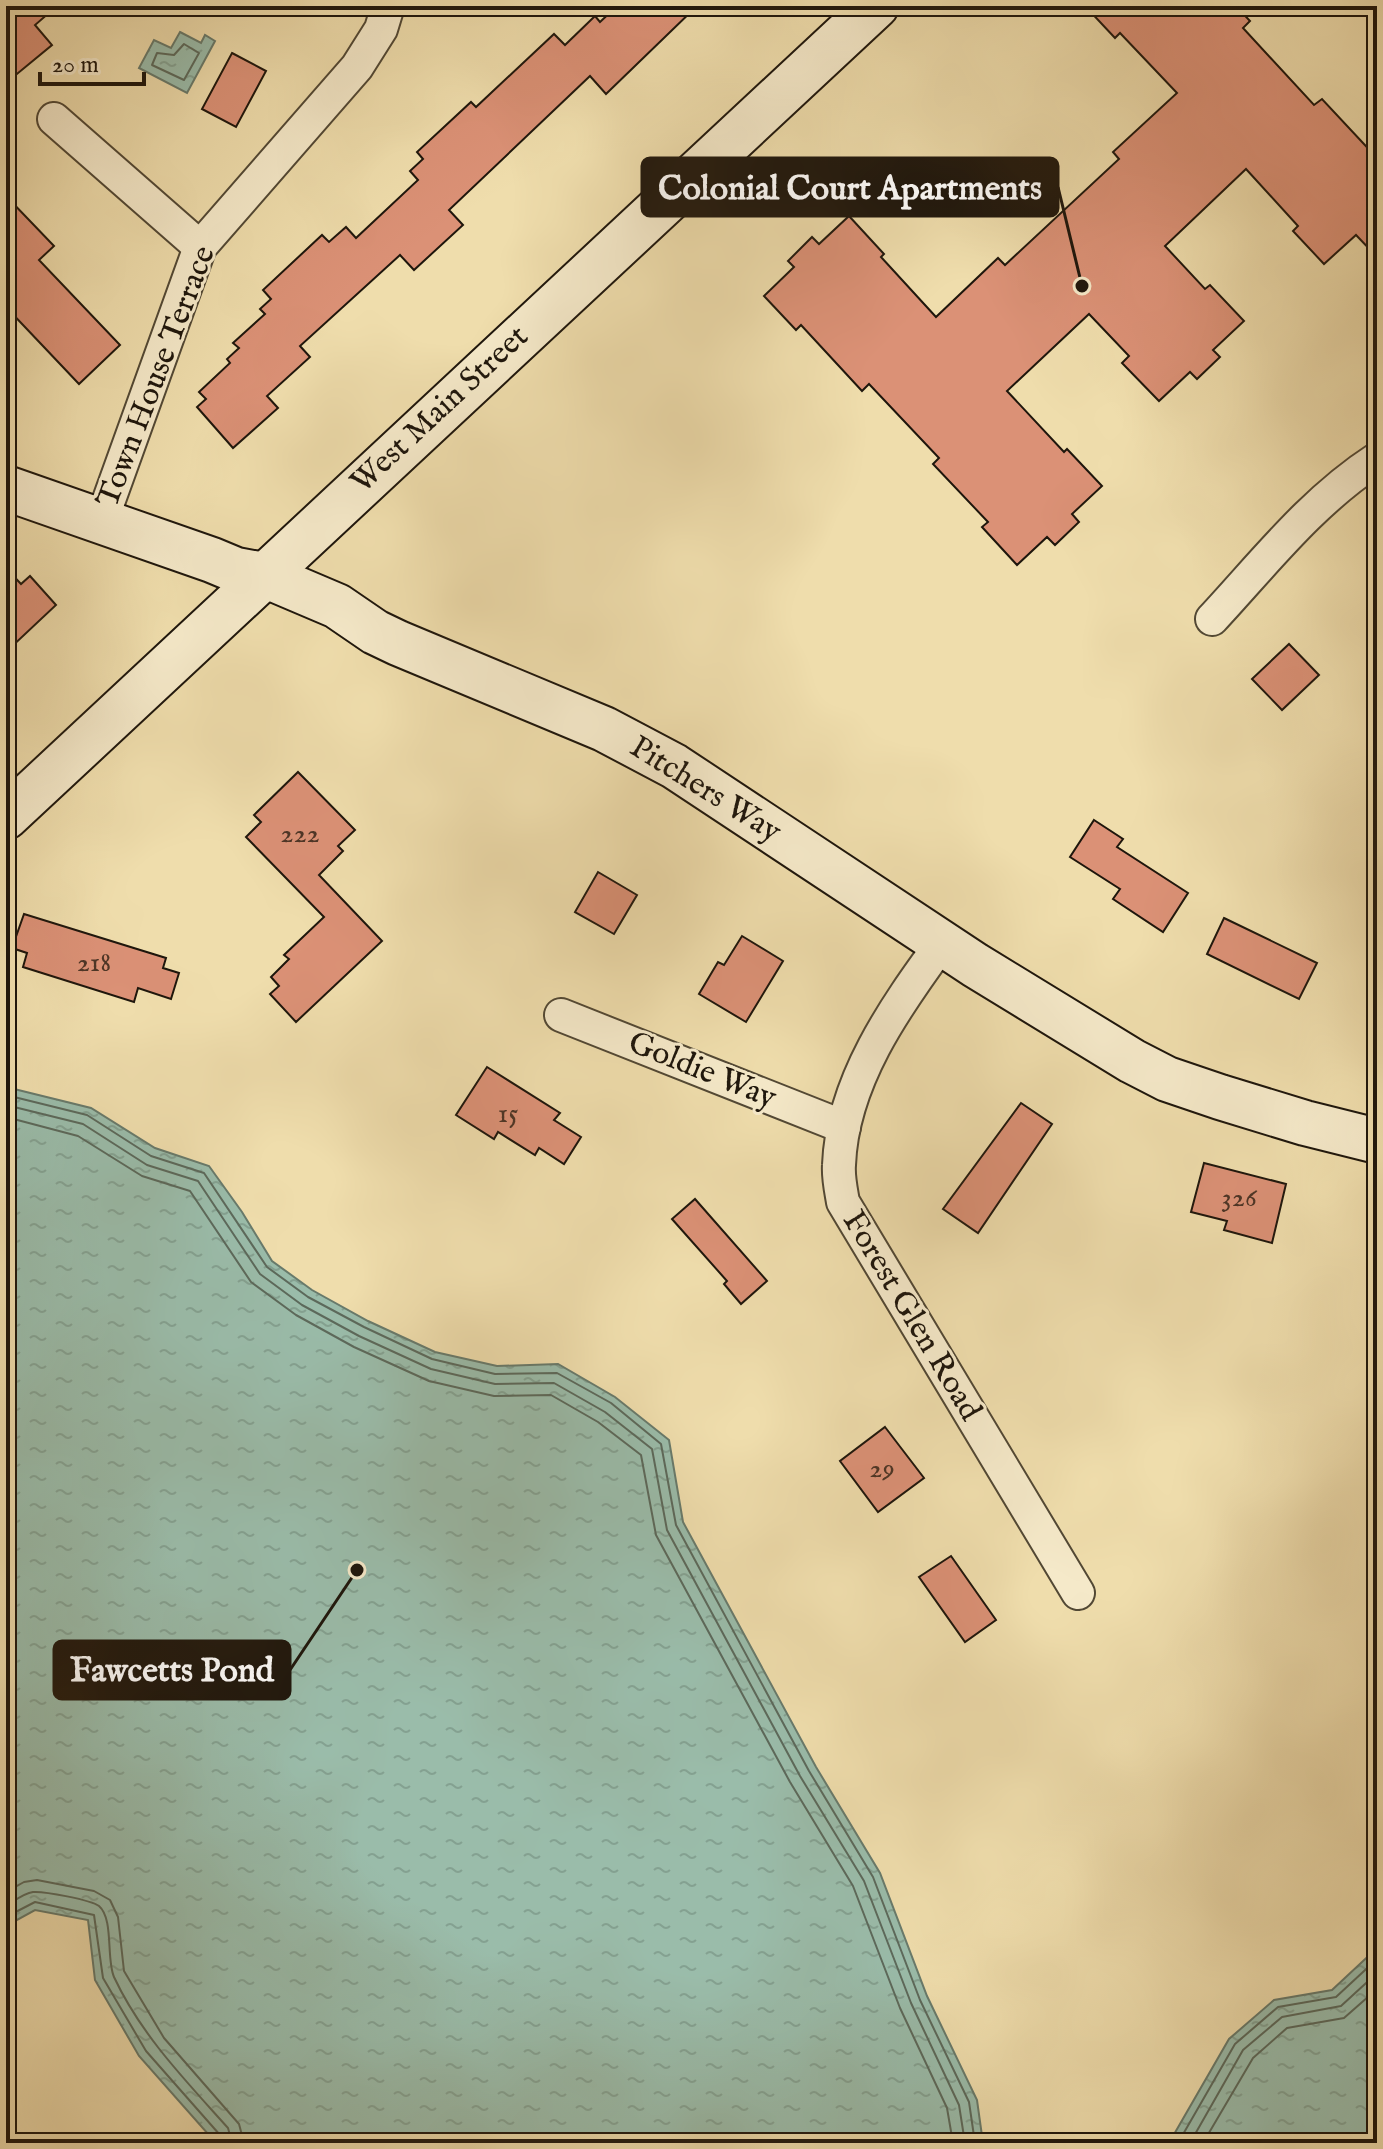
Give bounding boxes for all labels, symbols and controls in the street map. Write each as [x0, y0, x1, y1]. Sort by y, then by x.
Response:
scale bar [40, 36, 144, 86]
text: 20 m [52, 50, 99, 81]
callout: Colonial Court Apartments [642, 158, 1058, 216]
text: Colonial Court Apartments [658, 168, 1042, 211]
street label: Town House Terrace [88, 240, 226, 514]
street label: West Main Street [342, 317, 538, 503]
street label: Pitchers Way [622, 727, 789, 853]
house number: 222 [280, 817, 320, 852]
house number: 218 [77, 946, 111, 981]
street label: Goldie Way [622, 1023, 782, 1119]
house number: 15 [498, 1097, 518, 1132]
house number: 326 [1221, 1181, 1258, 1216]
street label: Forest Glen Road [832, 1203, 990, 1429]
house number: 29 [869, 1452, 895, 1487]
callout: Fawcetts Pond [54, 1641, 290, 1699]
text: Fawcetts Pond [70, 1650, 275, 1693]

